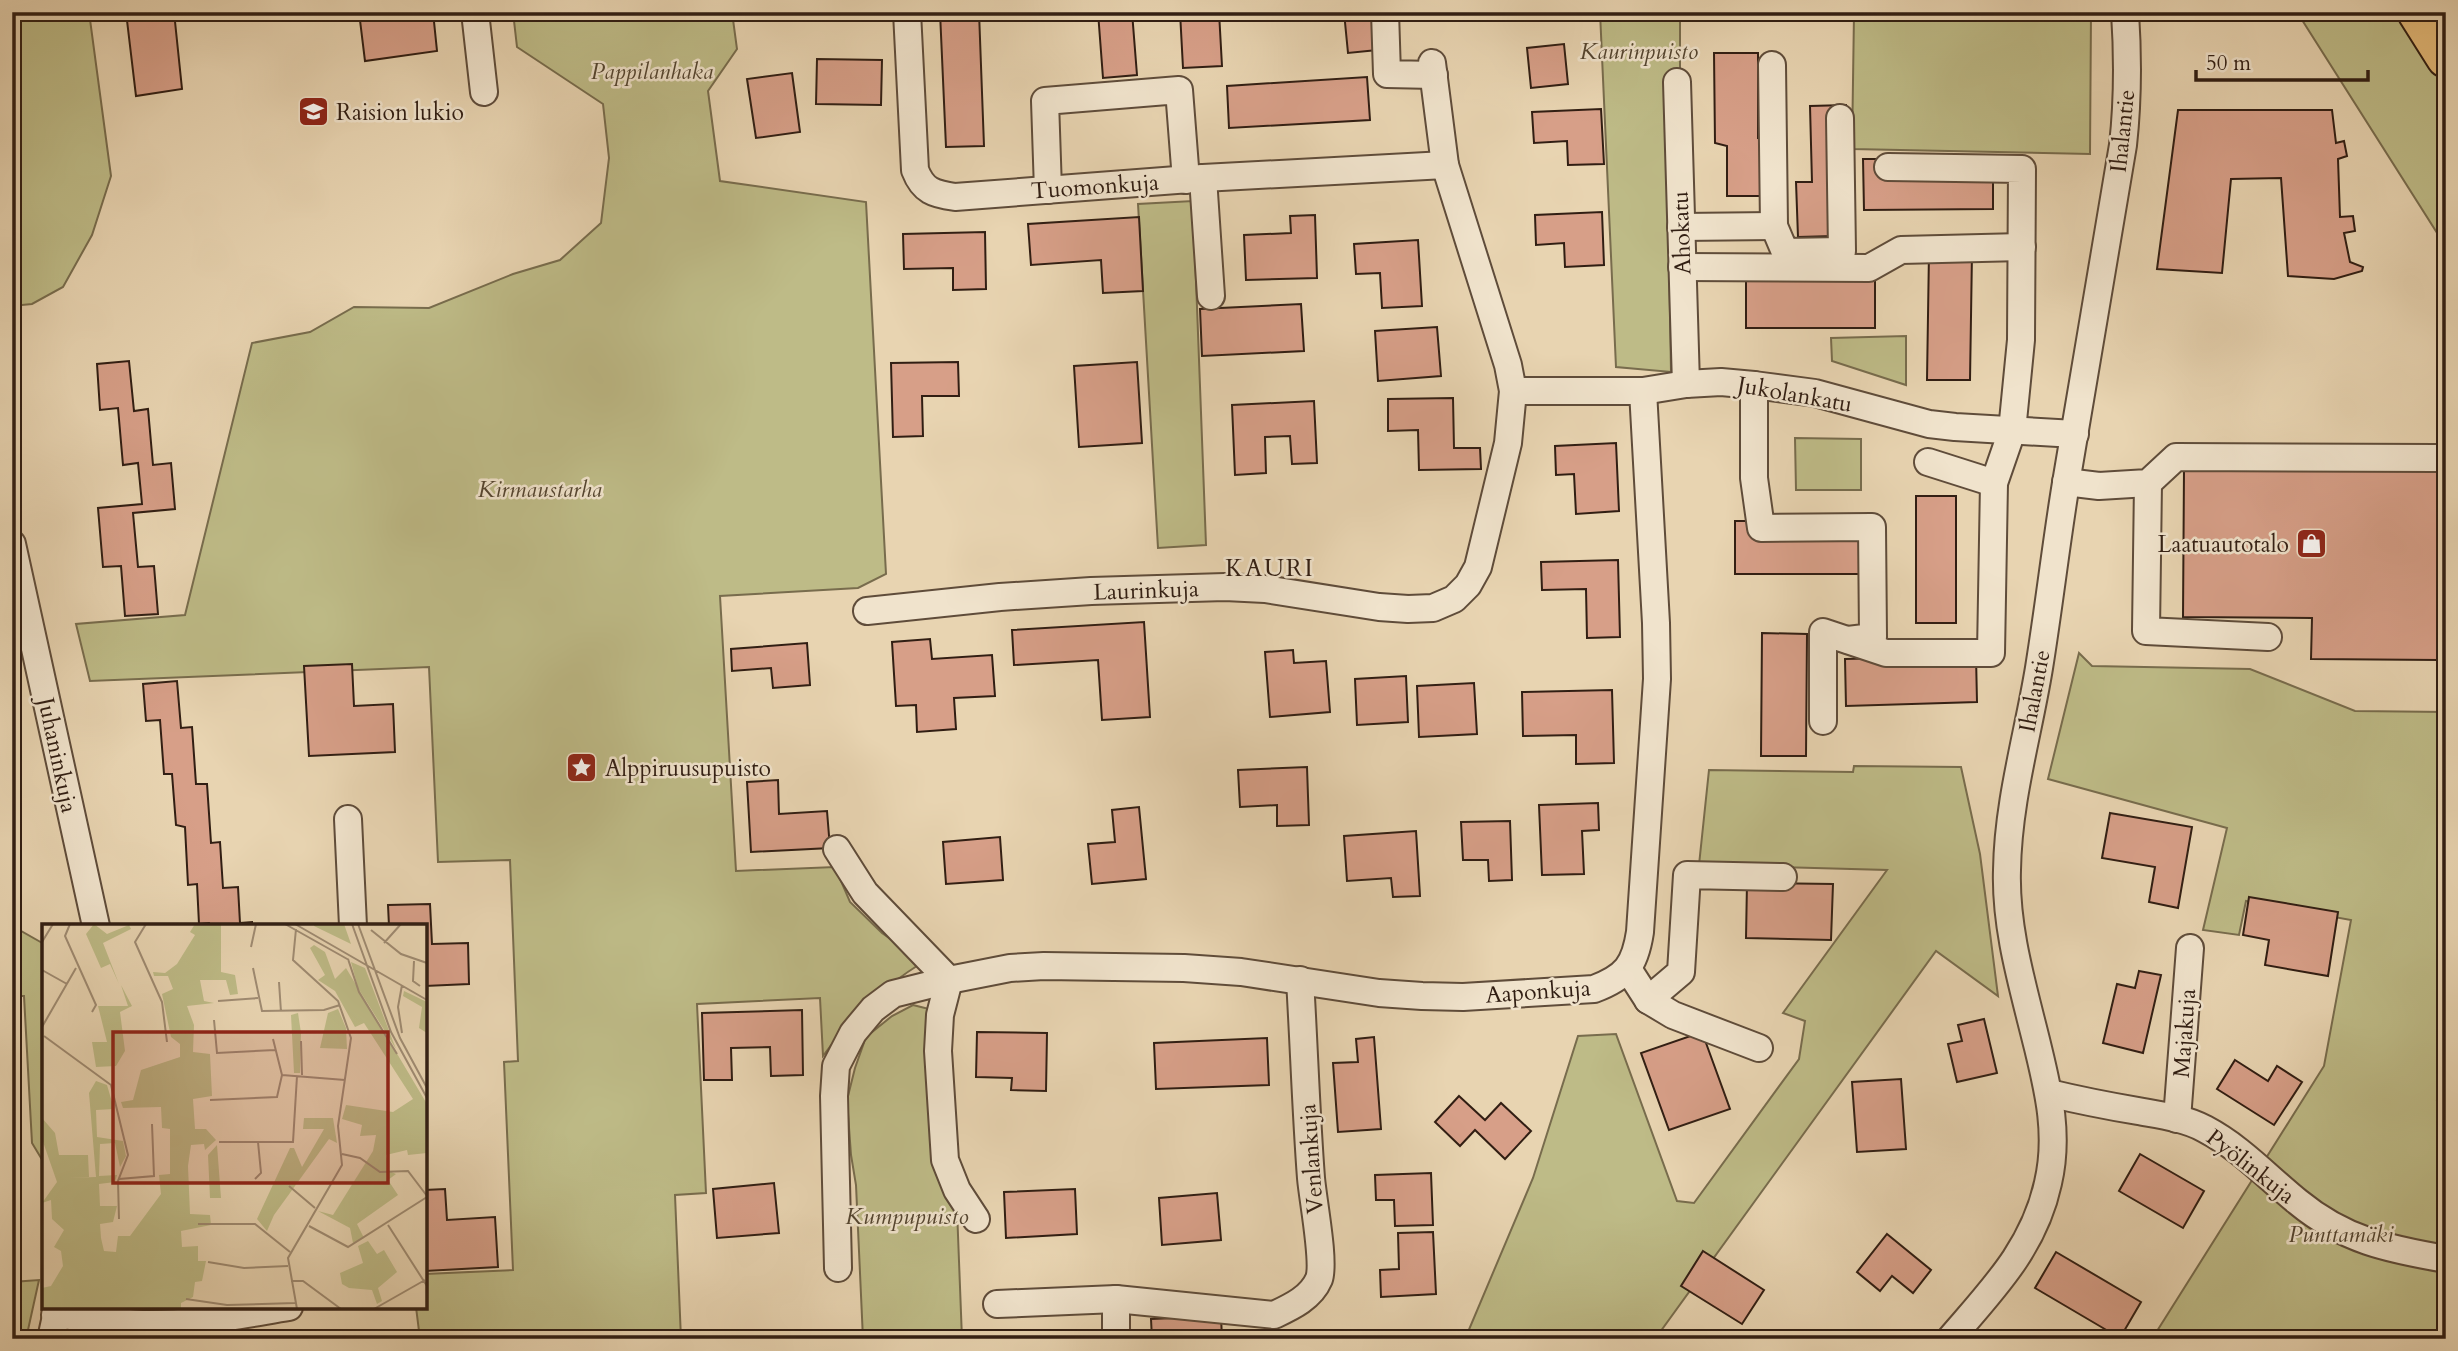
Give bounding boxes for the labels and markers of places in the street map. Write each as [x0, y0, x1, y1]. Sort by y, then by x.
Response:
school or university icon: Raision lukio [296, 95, 330, 129]
place label: Raision lukio [336, 97, 464, 128]
shop icon: Laatuautotalo [2295, 527, 2329, 561]
place label: Laatuautotalo [2158, 529, 2289, 560]
place icon: Alppiruusupuisto [565, 751, 599, 785]
place label: Alppiruusupuisto [605, 753, 771, 784]

